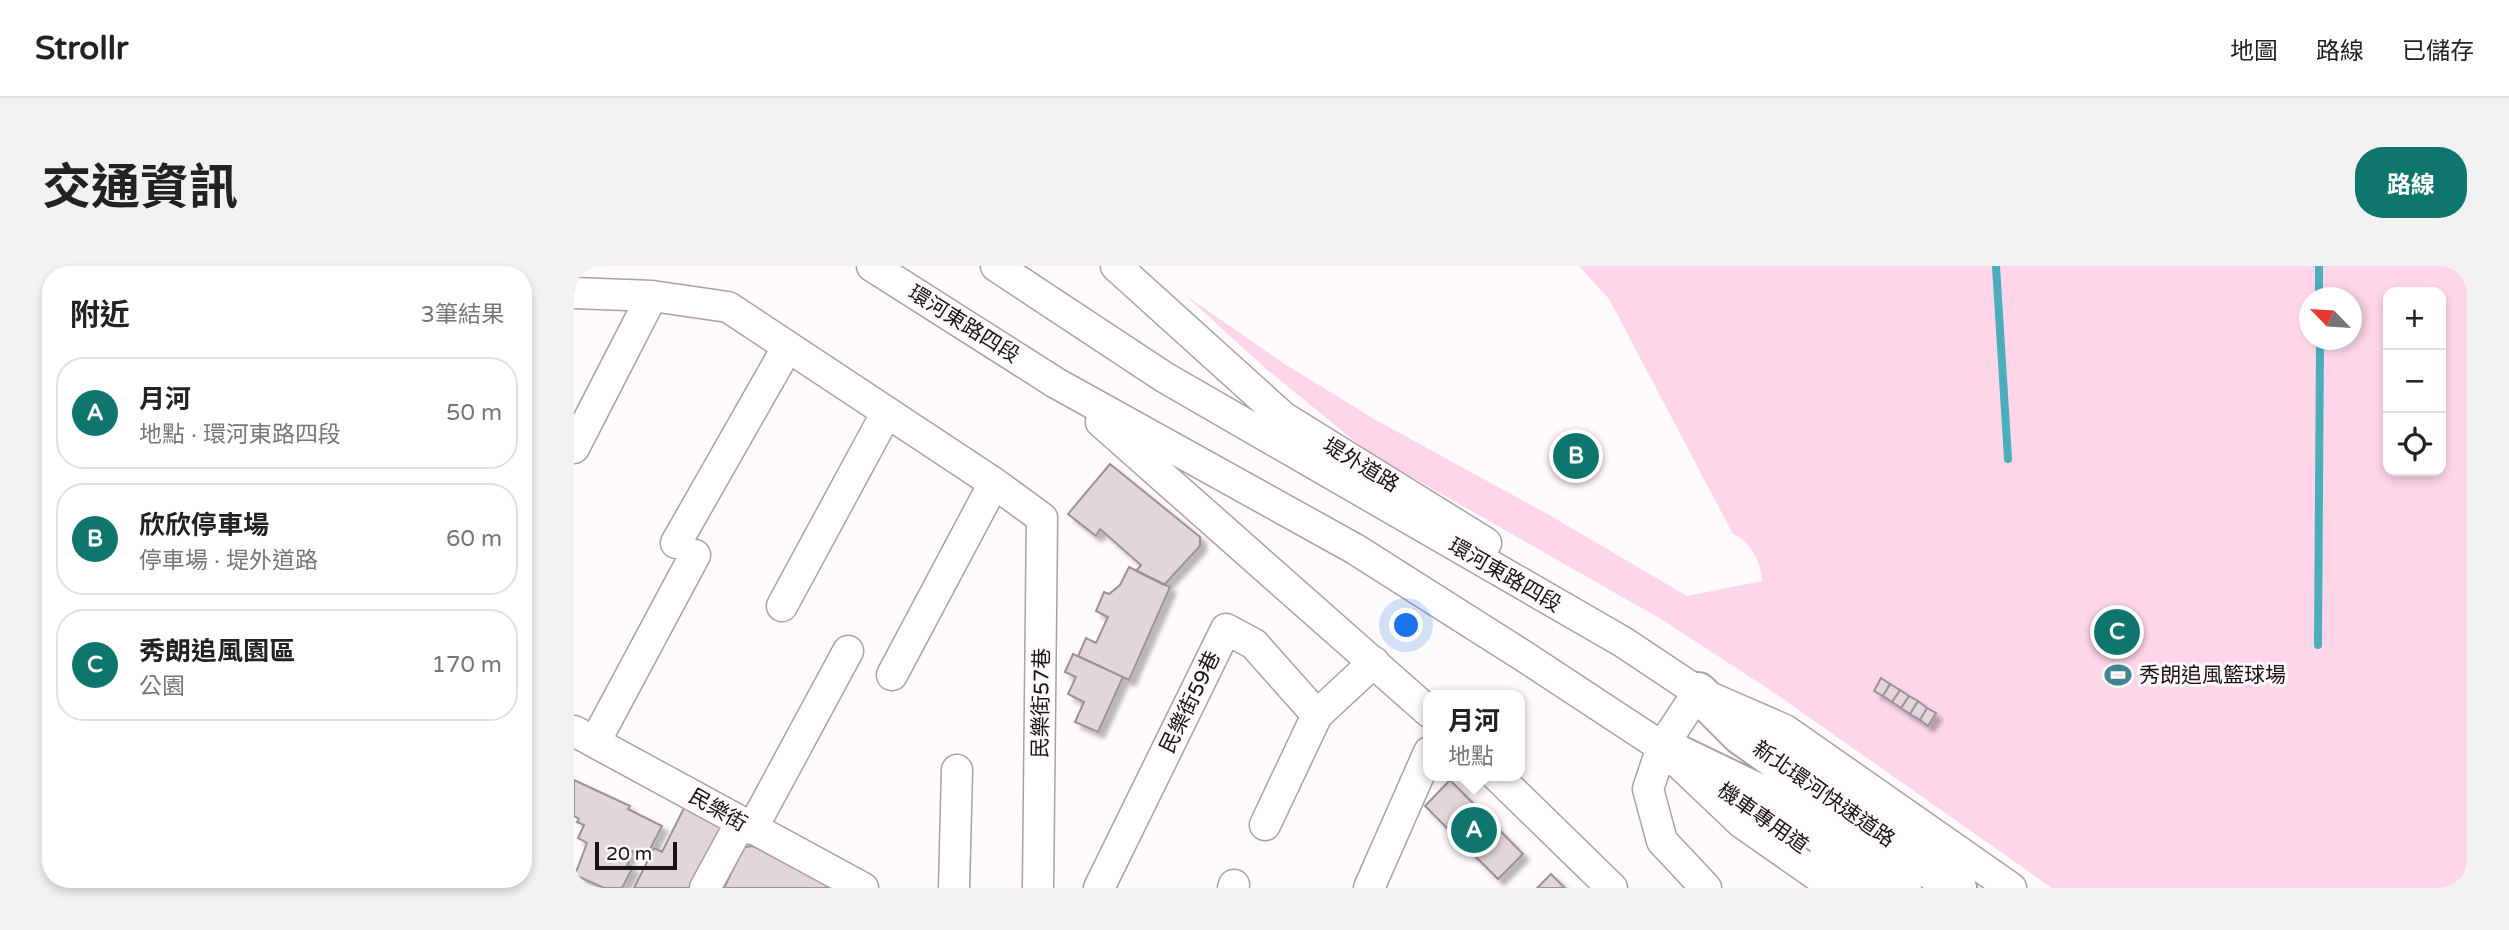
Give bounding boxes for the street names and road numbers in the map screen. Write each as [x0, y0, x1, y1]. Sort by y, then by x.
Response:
street label: 環河東路四段 [904, 280, 1024, 368]
street label: 堤外道路 [1318, 433, 1403, 498]
street label: 環河東路四段 [1444, 533, 1566, 618]
street label: 民樂街59巷 [1155, 647, 1226, 757]
street label: 民樂街57巷 [1028, 648, 1055, 758]
street label: 新北環河快速道路 [1748, 736, 1900, 853]
street label: 機車專用道 [1713, 778, 1813, 859]
street label: 民樂街 [684, 784, 751, 837]

